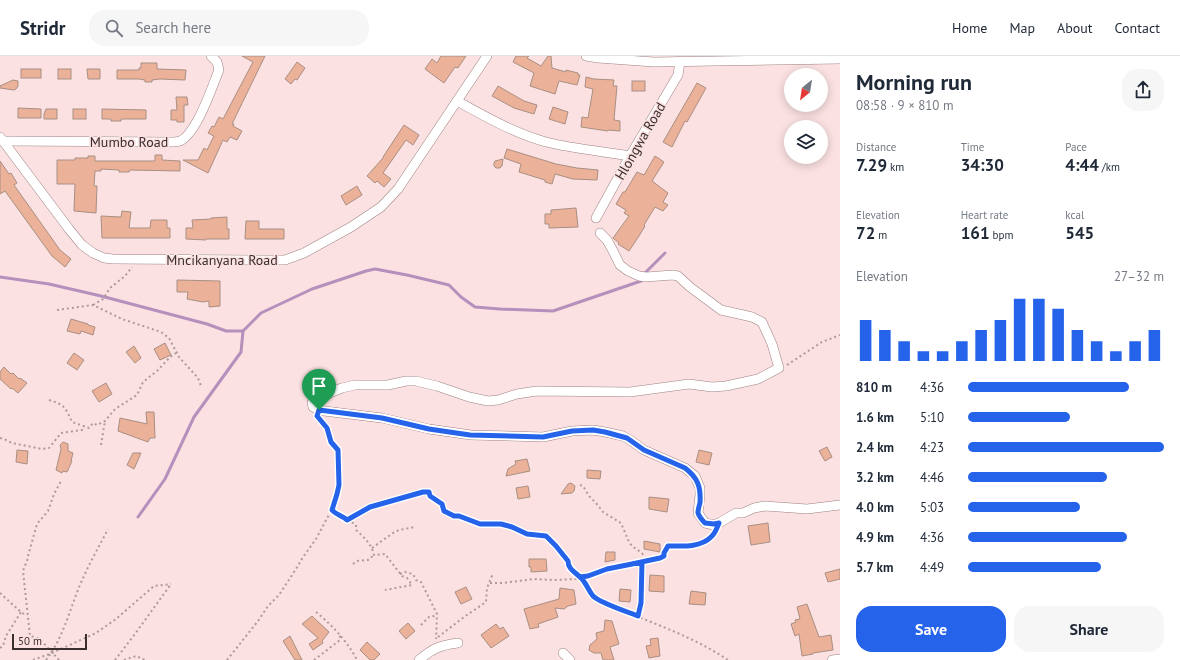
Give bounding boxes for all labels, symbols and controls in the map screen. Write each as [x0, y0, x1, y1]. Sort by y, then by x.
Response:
search box [89, 10, 369, 46]
text: Stridr [20, 16, 65, 40]
icon: search [103, 17, 125, 39]
text: Search here [135, 18, 211, 37]
text: Home [952, 19, 987, 37]
text: Map [1009, 19, 1035, 37]
text: About [1057, 19, 1093, 37]
text: Contact [1115, 19, 1160, 37]
north arrow [784, 68, 828, 112]
map controls [784, 68, 828, 164]
text: Morning run [856, 68, 972, 96]
button: share [1122, 69, 1164, 111]
text: 08:58 · 9 × 810 m [856, 97, 953, 114]
street label: Hlongwa Road [611, 99, 669, 183]
button: layers [784, 120, 828, 164]
street label: Mumbo Road [90, 133, 168, 151]
text: Distance [856, 140, 896, 154]
text: Time [961, 140, 984, 154]
text: Pace [1065, 140, 1087, 154]
text: 7.29 [856, 154, 887, 176]
text: 34:30 [961, 154, 1004, 176]
text: 4:44 [1065, 154, 1099, 176]
text: km [887, 160, 904, 174]
text: /km [1099, 160, 1120, 174]
text: Elevation [856, 208, 900, 222]
text: Heart rate [961, 208, 1008, 222]
text: kcal [1065, 208, 1084, 222]
text: 72 [856, 222, 875, 244]
text: 161 [961, 222, 990, 244]
text: 545 [1065, 222, 1094, 244]
text: m [875, 228, 887, 242]
text: bpm [990, 228, 1013, 242]
street label: Mncikanyana Road [166, 251, 278, 269]
text: Elevation [856, 268, 908, 285]
text: 27–32 m [1114, 268, 1164, 285]
pin [302, 369, 336, 410]
icon: arrive [308, 375, 330, 397]
text: 810 m [856, 379, 892, 396]
text: 4:36 [920, 379, 944, 396]
text: 1.6 km [856, 409, 894, 426]
text: 5:10 [920, 409, 944, 426]
text: 2.4 km [856, 439, 894, 456]
text: 4:23 [920, 439, 944, 456]
text: 3.2 km [856, 469, 894, 486]
text: 4:46 [920, 469, 944, 486]
text: 4.0 km [856, 499, 894, 516]
text: 5:03 [920, 499, 944, 516]
text: 4.9 km [856, 529, 894, 546]
text: 4:36 [920, 529, 944, 546]
text: 5.7 km [856, 559, 893, 576]
text: 4:49 [920, 559, 944, 576]
button: Save [856, 606, 1006, 652]
button: Share [1014, 606, 1164, 652]
scale bar [12, 632, 87, 651]
text: 50 m [18, 634, 42, 648]

